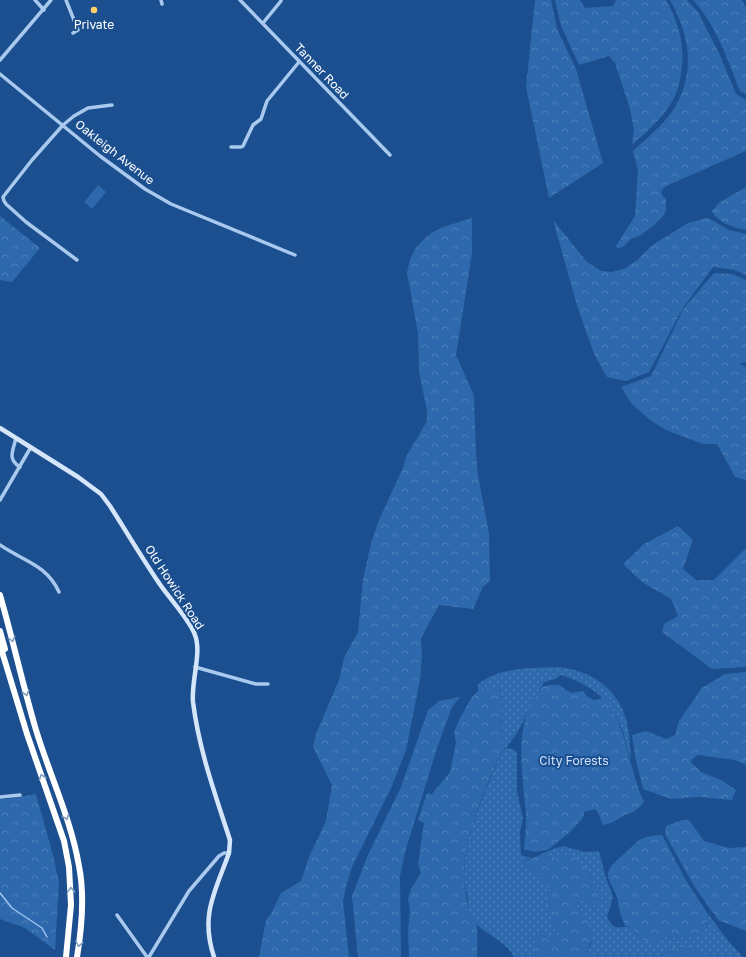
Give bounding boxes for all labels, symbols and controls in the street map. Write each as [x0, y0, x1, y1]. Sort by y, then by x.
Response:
marker: Private [89, 5, 99, 15]
place label: Private [74, 17, 114, 32]
street label: Tanner Road [292, 40, 352, 102]
street label: Oakleigh Avenue [72, 116, 158, 188]
street label: Old Howick Road [142, 542, 208, 632]
one-way arrow [7, 635, 16, 642]
one-way arrow [21, 690, 29, 696]
park label: City Forests [539, 753, 609, 768]
one-way arrow [38, 774, 47, 781]
one-way arrow [61, 813, 70, 820]
one-way arrow [67, 887, 75, 893]
one-way arrow [75, 941, 84, 947]

